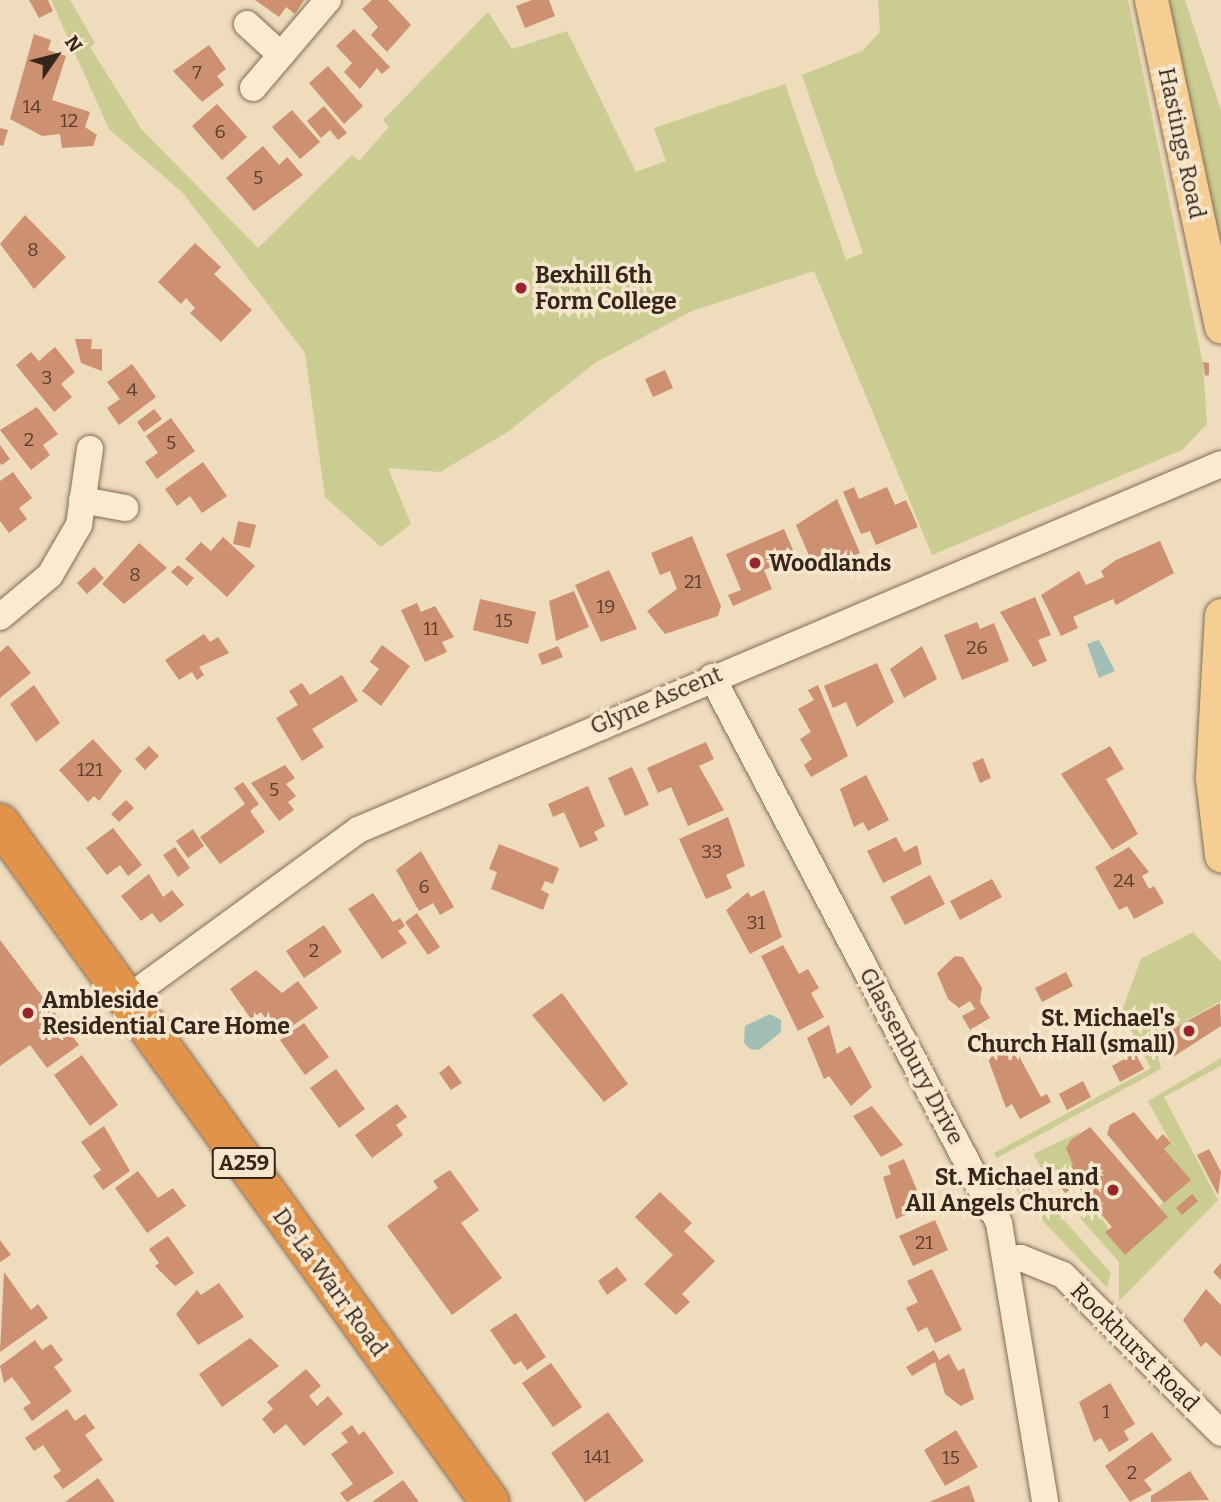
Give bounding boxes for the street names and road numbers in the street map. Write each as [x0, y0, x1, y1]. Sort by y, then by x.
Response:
street label: Hastings Road [1153, 65, 1211, 221]
street label: Glyne Ascent [586, 660, 726, 740]
street label: Glassenbury Drive [854, 963, 970, 1149]
road number: A259 [211, 1146, 277, 1180]
street label: De La Warr Road [267, 1203, 393, 1361]
street label: Rookhurst Road [1065, 1277, 1205, 1417]

